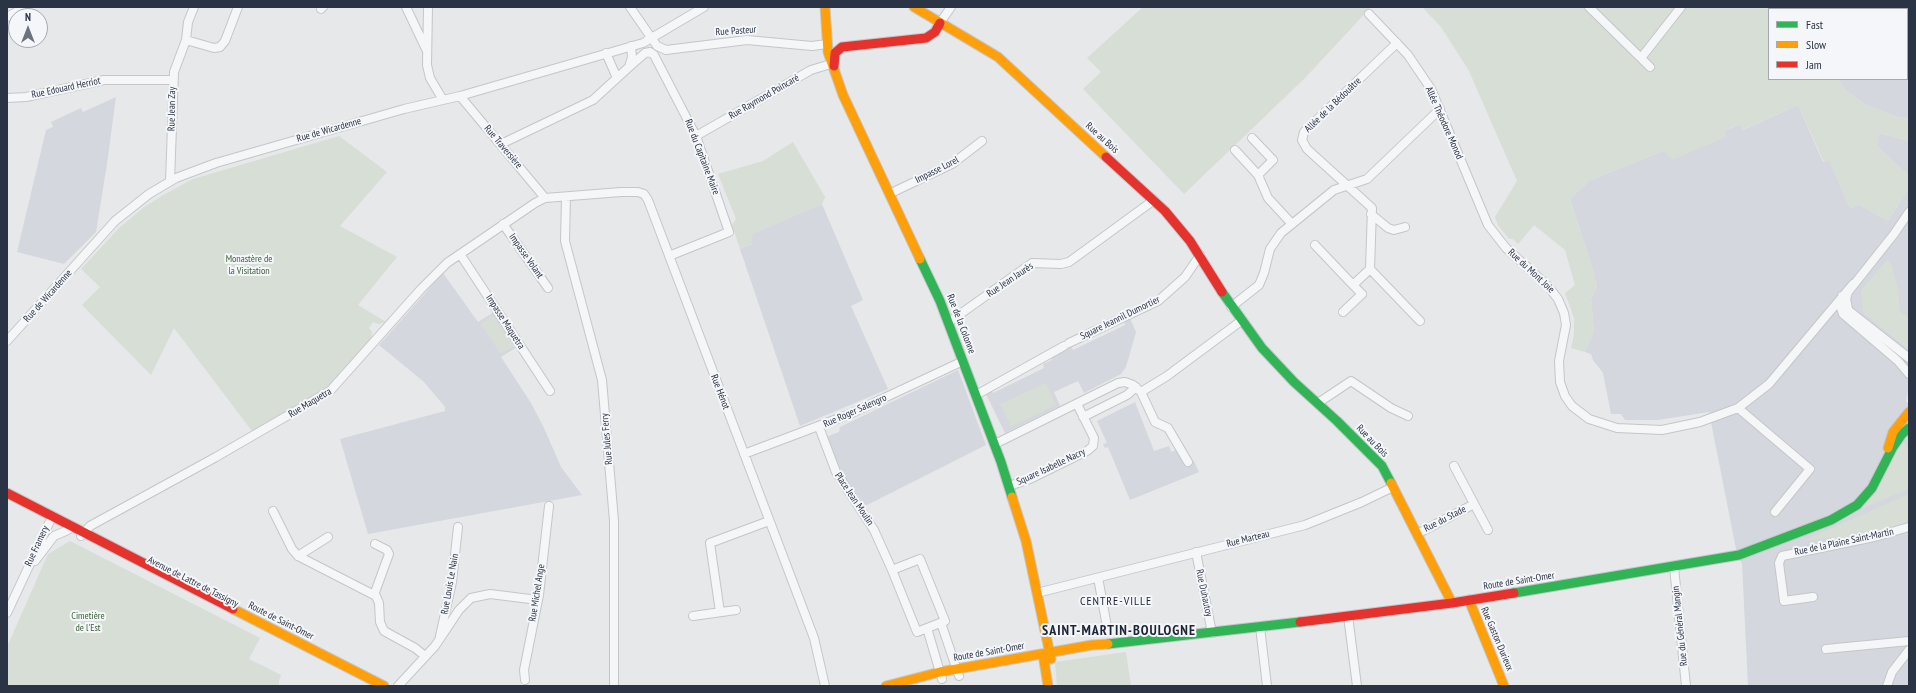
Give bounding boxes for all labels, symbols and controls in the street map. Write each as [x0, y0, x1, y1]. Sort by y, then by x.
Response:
north arrow [8, 8, 48, 48]
legend [1768, 8, 1908, 80]
text: N [25, 10, 31, 24]
text: Fast [1806, 17, 1823, 32]
street label: Rue Pasteur [715, 24, 757, 38]
text: Slow [1806, 37, 1826, 52]
text: Jam [1806, 57, 1822, 72]
street label: Rue Raymond Poincaré [727, 72, 801, 122]
street label: Rue Edouard Herriot [30, 75, 102, 101]
street label: Allée de la Bédouâtre [1302, 75, 1364, 135]
street label: Allée Théodore Monod [1423, 85, 1465, 161]
street label: Rue Jean Zay [166, 87, 178, 131]
street label: Rue de Wicardenne [295, 115, 363, 145]
street label: Rue du Capitaine Maire [682, 117, 722, 197]
street label: Rue au Bois [1083, 120, 1121, 156]
street label: Rue Traversière [481, 123, 525, 171]
street label: Impasse Lorel [913, 154, 961, 186]
street label: Impasse Volant [506, 231, 546, 281]
street label: Rue du Mont Joie [1505, 246, 1557, 296]
park label: Monastère de la Visitation [226, 253, 272, 276]
street label: Rue Jean Jaurès [984, 260, 1036, 300]
street label: Rue de Wicardenne [21, 267, 75, 325]
street label: Impasse Maquetra [483, 292, 527, 352]
street label: Rue de la Colonne [944, 293, 978, 355]
street label: Square Jeannil Dumortier [1078, 294, 1162, 342]
street label: Rue Hénot [708, 373, 732, 411]
street label: Rue Maquetra [286, 385, 334, 421]
street label: Rue Roger Salengro [822, 392, 888, 430]
street label: Rue Jules Ferry [599, 413, 615, 465]
street label: Rue au Bois [1354, 422, 1390, 460]
street label: Square Isabelle Nacry [1015, 446, 1087, 488]
street label: Place Jean Moulin [832, 470, 876, 528]
street label: Rue du Stade [1422, 503, 1468, 535]
street label: Rue Framery [22, 524, 52, 568]
street label: Rue de la Plaine Saint-Martin [1793, 526, 1895, 558]
street label: Rue Marteau [1225, 528, 1271, 550]
street label: Rue Louis Le Nain [439, 553, 461, 615]
street label: Avenue de Lattre de Tassigny [146, 554, 240, 610]
street label: Rue Michel Ange [527, 563, 547, 623]
street label: Rue Duhautoy [1193, 568, 1215, 618]
street label: Route de Saint-Omer [1483, 569, 1555, 593]
street label: Rue du Général Mangin [1670, 585, 1690, 667]
district label: CENTRE-VILLE [1080, 595, 1152, 609]
street label: Route de Saint-Omer [246, 599, 316, 643]
street label: Rue Gaston Durieux [1478, 605, 1516, 673]
park label: Cimetière de l'Est [71, 610, 105, 634]
district label: SAINT-MARTIN-BOULOGNE [1042, 623, 1196, 639]
street label: Route de Saint-Omer [953, 640, 1025, 664]

